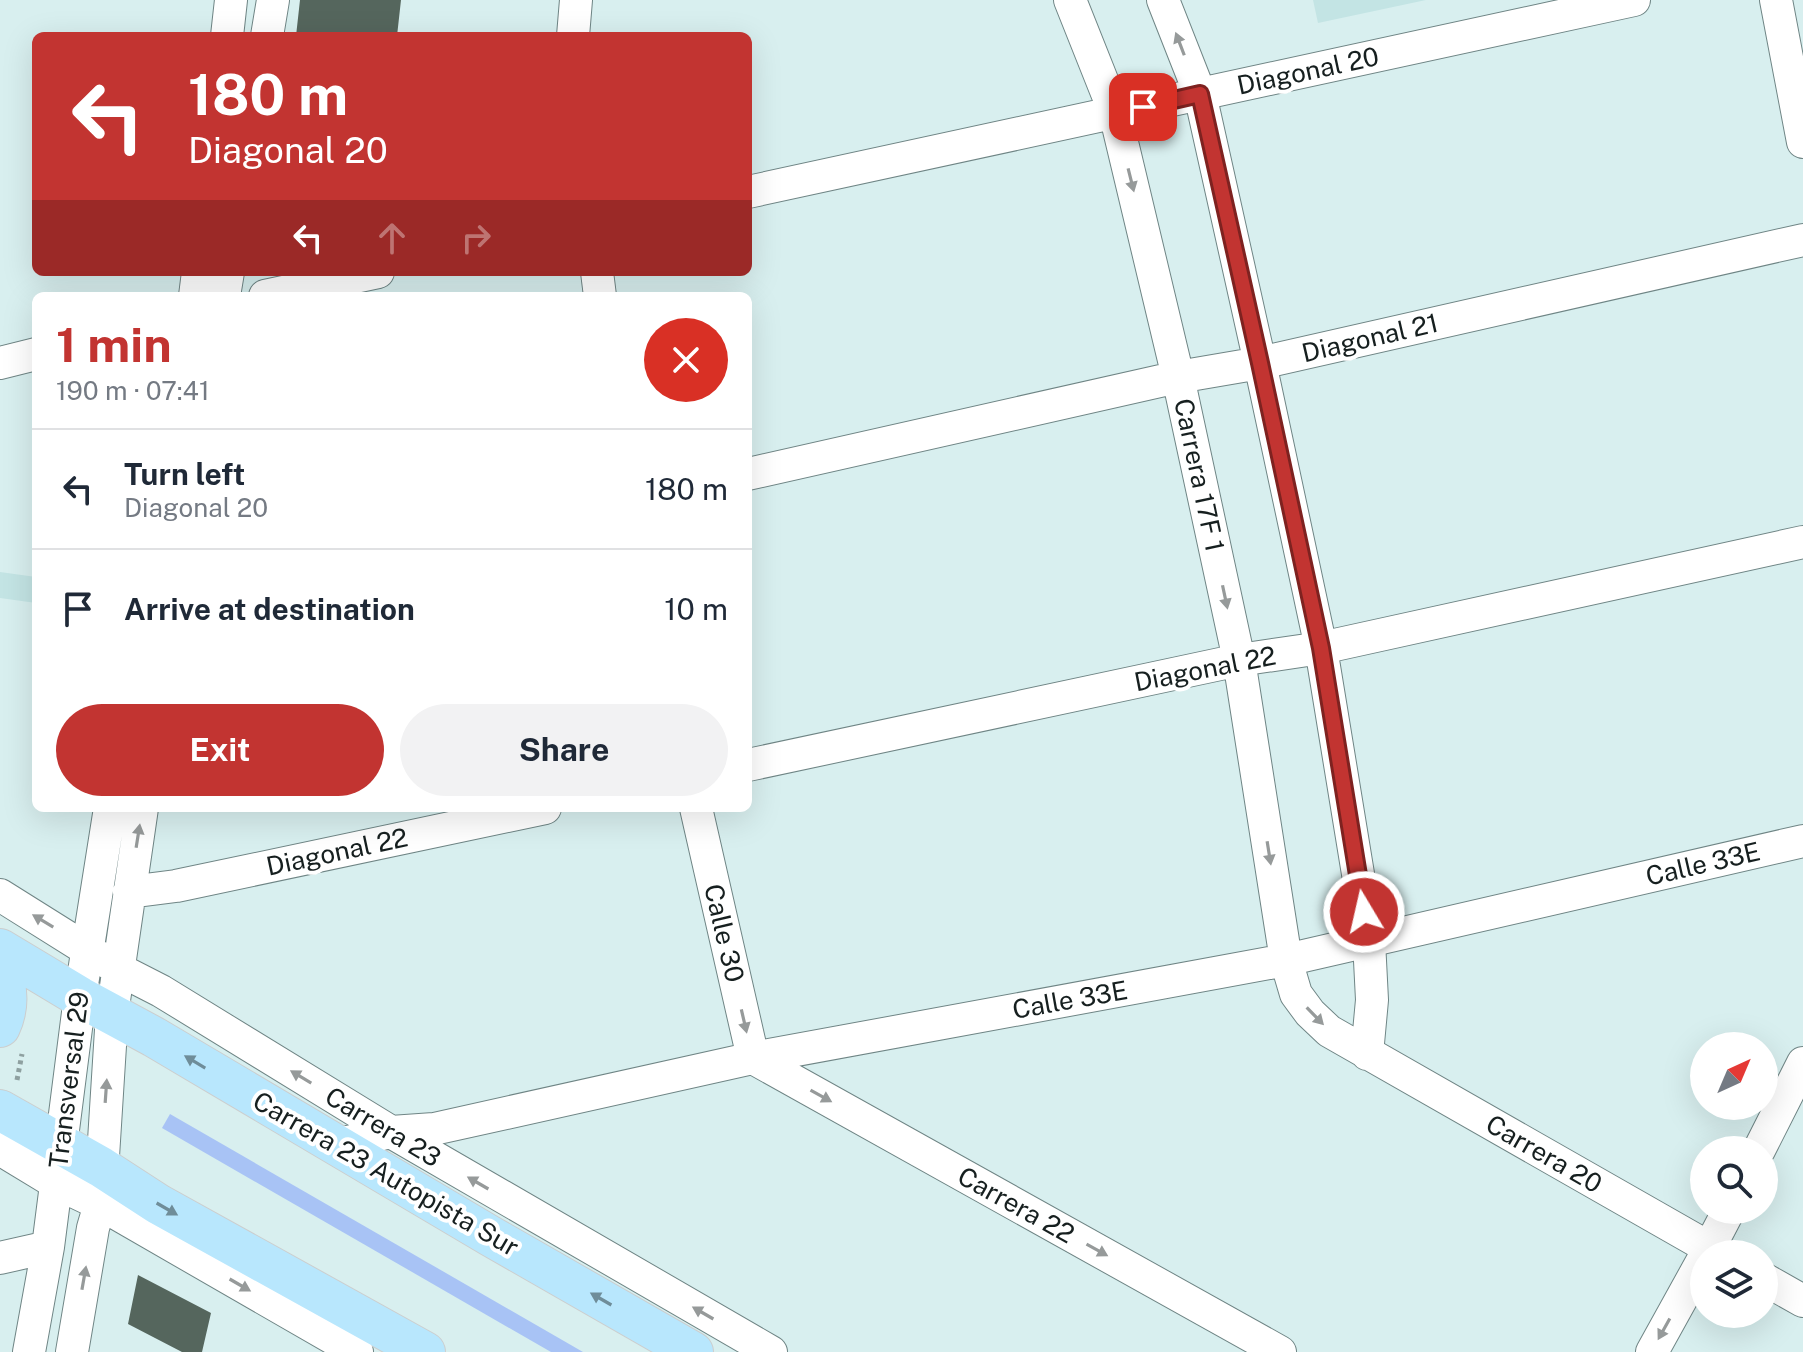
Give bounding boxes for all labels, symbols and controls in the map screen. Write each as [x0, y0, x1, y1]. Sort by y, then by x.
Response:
one-way arrow [1173, 32, 1186, 56]
street label: Diagonal 20 [1234, 40, 1382, 101]
text: 180 m [188, 62, 348, 128]
icon: left [56, 64, 160, 168]
pin [1109, 73, 1177, 141]
icon: arrive [1121, 85, 1165, 129]
text: Diagonal 20 [188, 129, 388, 171]
one-way arrow [1125, 167, 1138, 192]
icon: left [286, 216, 330, 260]
icon: ahead [370, 216, 414, 260]
icon: right [454, 216, 498, 260]
street label: Diagonal 21 [1299, 307, 1441, 368]
text: 1 min [56, 316, 172, 373]
button: close [644, 318, 728, 402]
text: 190 m · 07:41 [56, 375, 209, 406]
street label: Carrera 17F 1 [1168, 395, 1231, 554]
text: Turn left [124, 456, 245, 492]
icon: left [56, 467, 100, 511]
text: 180 m [645, 471, 728, 507]
text: Diagonal 20 [124, 492, 268, 523]
one-way arrow [1219, 585, 1232, 610]
icon: arrive [56, 587, 100, 631]
text: Arrive at destination [124, 591, 415, 627]
text: 10 m [664, 591, 728, 627]
street label: Diagonal 22 [1131, 640, 1278, 697]
button: Exit [56, 704, 384, 796]
button: Share [400, 704, 728, 796]
street label: Diagonal 22 [263, 821, 410, 882]
one-way arrow [132, 823, 145, 848]
street label: Calle 33E [1643, 835, 1763, 892]
one-way arrow [1263, 841, 1276, 866]
position arrow [1322, 870, 1406, 954]
street label: Calle 30 [698, 881, 751, 985]
one-way arrow [32, 915, 54, 929]
street label: Calle 33E [1010, 974, 1130, 1025]
street label: Transversal 29 [42, 990, 95, 1170]
one-way arrow [1305, 1007, 1323, 1026]
one-way arrow [738, 1008, 751, 1033]
north arrow [1690, 1032, 1778, 1120]
map controls [1690, 1032, 1778, 1328]
one-way arrow [184, 1055, 206, 1069]
one-way arrow [289, 1070, 312, 1085]
one-way arrow [100, 1078, 113, 1103]
street label: Carrera 23 [320, 1080, 447, 1173]
street label: Carrera 23 Autopista Sur [248, 1085, 525, 1262]
one-way arrow [809, 1089, 832, 1103]
street label: Carrera 20 [1481, 1108, 1608, 1199]
button: search [1690, 1136, 1778, 1224]
street label: Carrera 22 [953, 1160, 1080, 1249]
one-way arrow [467, 1176, 489, 1190]
one-way arrow [156, 1202, 178, 1216]
button: layers [1690, 1240, 1778, 1328]
one-way arrow [1085, 1243, 1108, 1257]
one-way arrow [79, 1265, 91, 1290]
one-way arrow [228, 1278, 251, 1292]
one-way arrow [590, 1292, 612, 1306]
one-way arrow [692, 1306, 714, 1320]
one-way arrow [1657, 1318, 1671, 1341]

